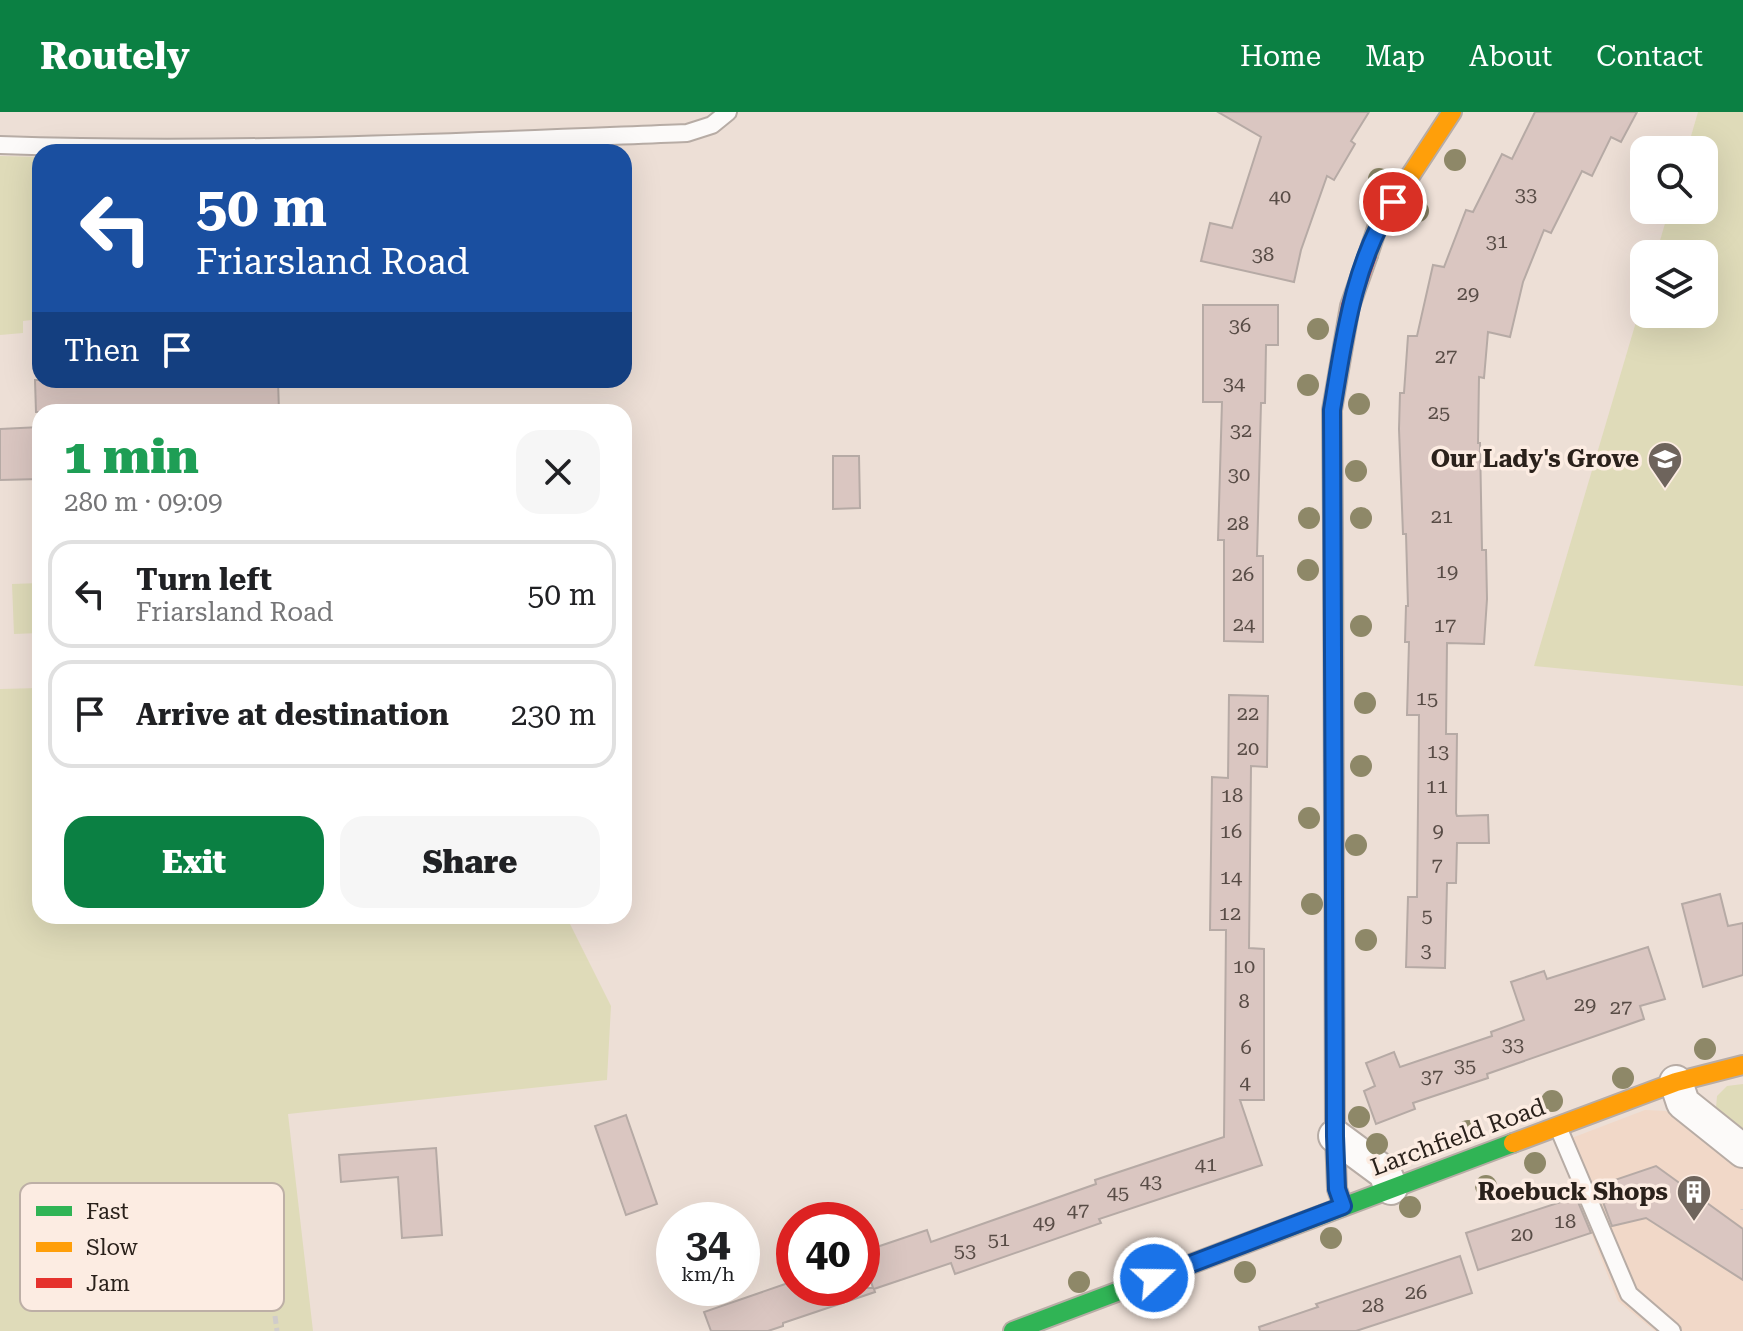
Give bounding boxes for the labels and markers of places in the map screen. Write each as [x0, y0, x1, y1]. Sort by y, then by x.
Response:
pin [1359, 168, 1427, 236]
school or university icon: Our Lady's Grove [1646, 440, 1684, 490]
place label: Our Lady's Grove [1431, 445, 1639, 473]
building icon: Roebuck Shops [1675, 1173, 1713, 1223]
place label: Roebuck Shops [1478, 1178, 1668, 1206]

